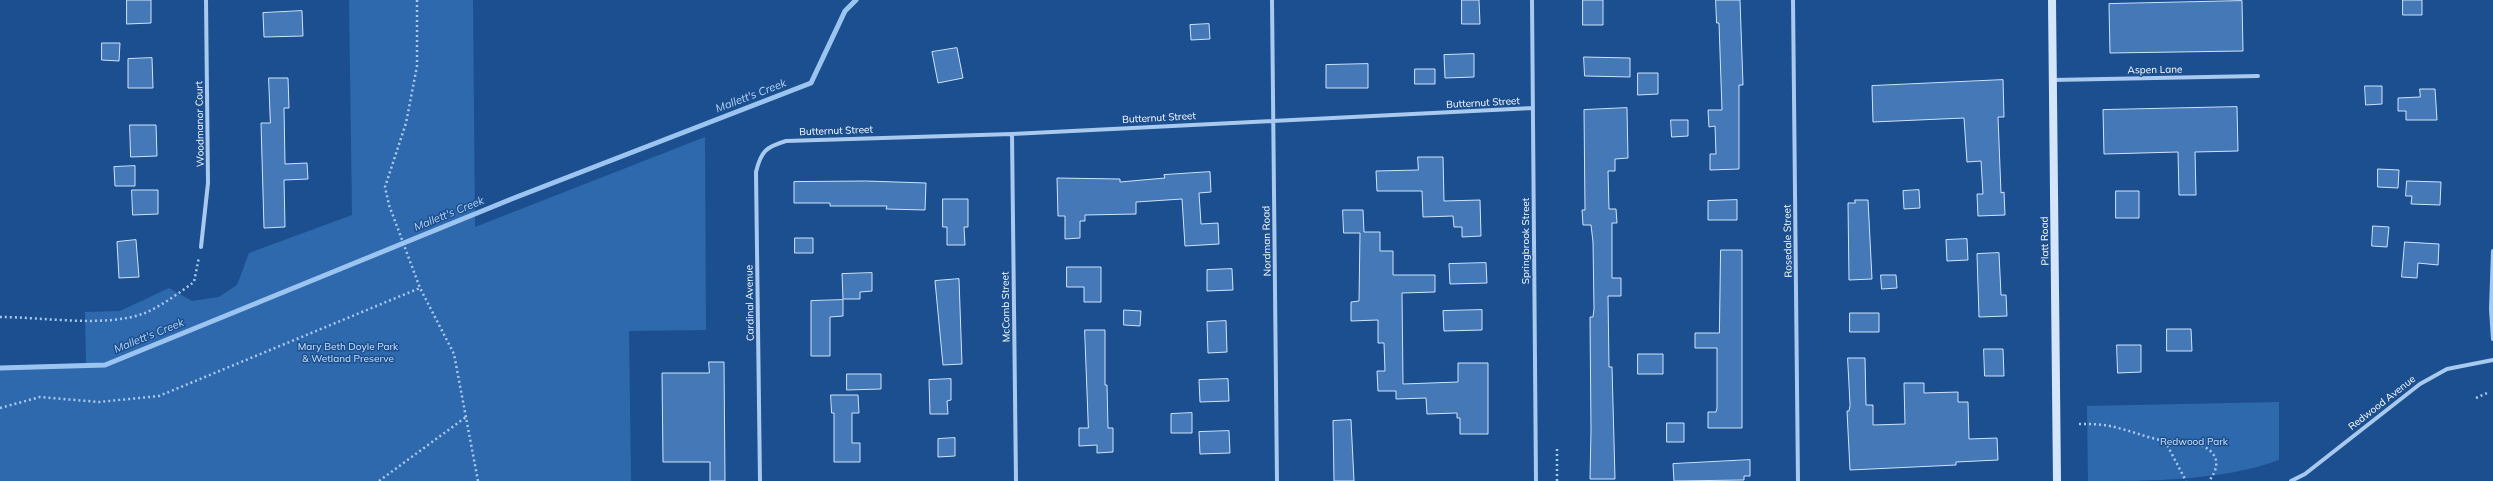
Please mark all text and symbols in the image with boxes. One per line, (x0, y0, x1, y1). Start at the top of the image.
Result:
street label: Aspen Lane (2127, 64, 2183, 76)
water label: Mallett's Creek (714, 76, 788, 116)
street label: Woodmanor Court (193, 81, 207, 167)
street label: Butternut Street (1446, 95, 1520, 111)
street label: Butternut Street (1122, 110, 1196, 126)
street label: Butternut Street (799, 124, 873, 138)
water label: Mallett's Creek (412, 194, 486, 234)
street label: Springbrook Street (1520, 198, 1532, 284)
street label: Rosedale Street (1781, 204, 1795, 278)
street label: Nordman Road (1260, 206, 1274, 276)
street label: Platt Road (2039, 216, 2051, 266)
street label: Cardinal Avenue (743, 265, 757, 341)
street label: McComb Street (999, 272, 1013, 342)
water label: Mallett's Creek (112, 316, 186, 356)
park label: Mary Beth Doyle Park & Wetland Preserve (298, 341, 398, 364)
street label: Redwood Avenue (2346, 373, 2418, 433)
park label: Redwood Park (2160, 436, 2228, 448)

